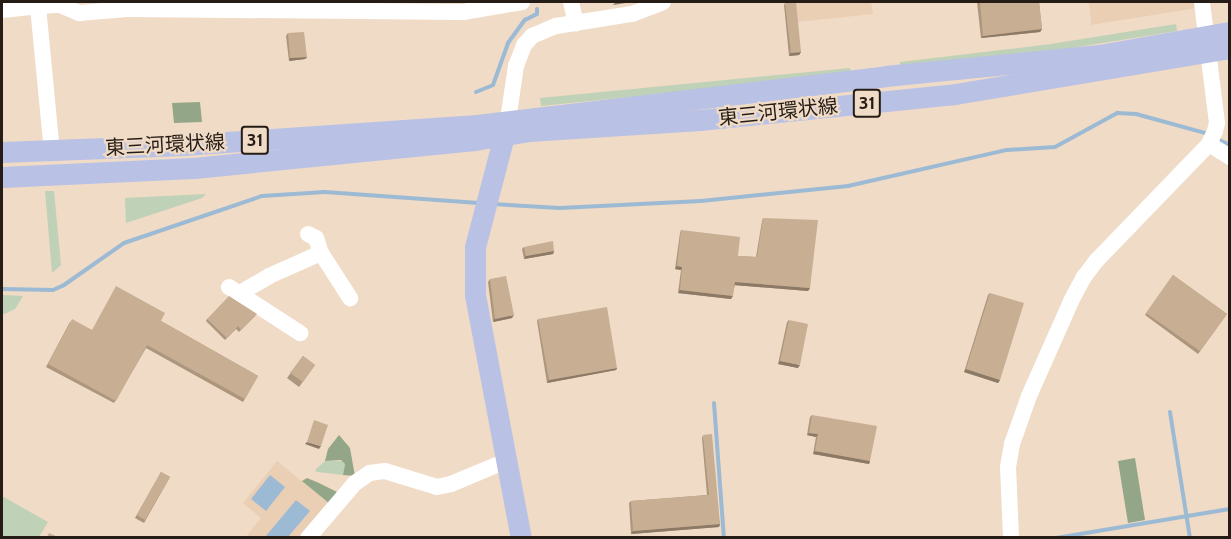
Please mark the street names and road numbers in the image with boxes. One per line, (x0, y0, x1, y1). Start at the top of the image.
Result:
road number: 31 (852, 88, 882, 118)
street label: 東三河環状線 (717, 94, 839, 130)
road number: 31 (240, 125, 270, 155)
street label: 東三河環状線 (104, 130, 226, 160)

